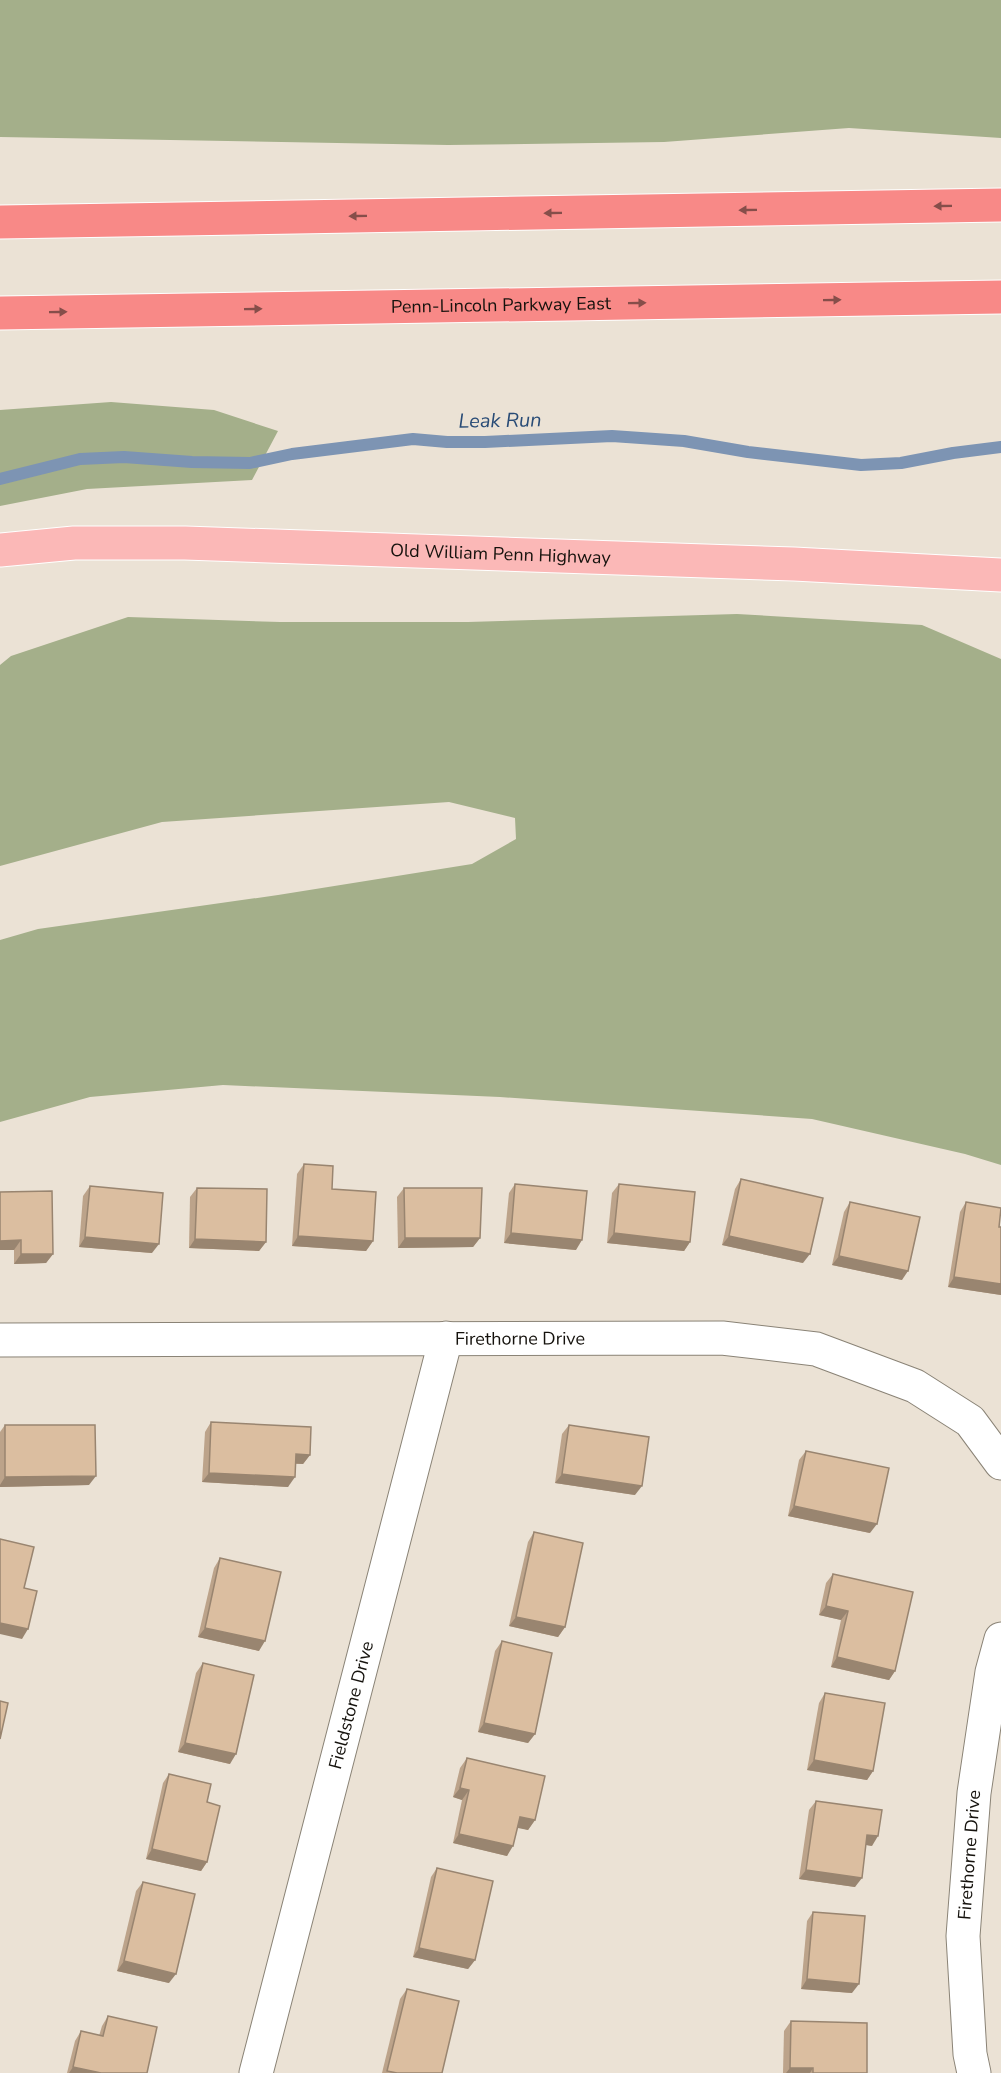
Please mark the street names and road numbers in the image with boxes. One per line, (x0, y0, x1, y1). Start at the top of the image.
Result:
street label: Penn-Lincoln Parkway East (391, 291, 612, 319)
street label: Old William Penn Highway (390, 538, 612, 570)
street label: Firethorne Drive (455, 1326, 585, 1351)
street label: Fieldstone Drive (323, 1638, 379, 1772)
street label: Firethorne Drive (952, 1789, 986, 1921)

